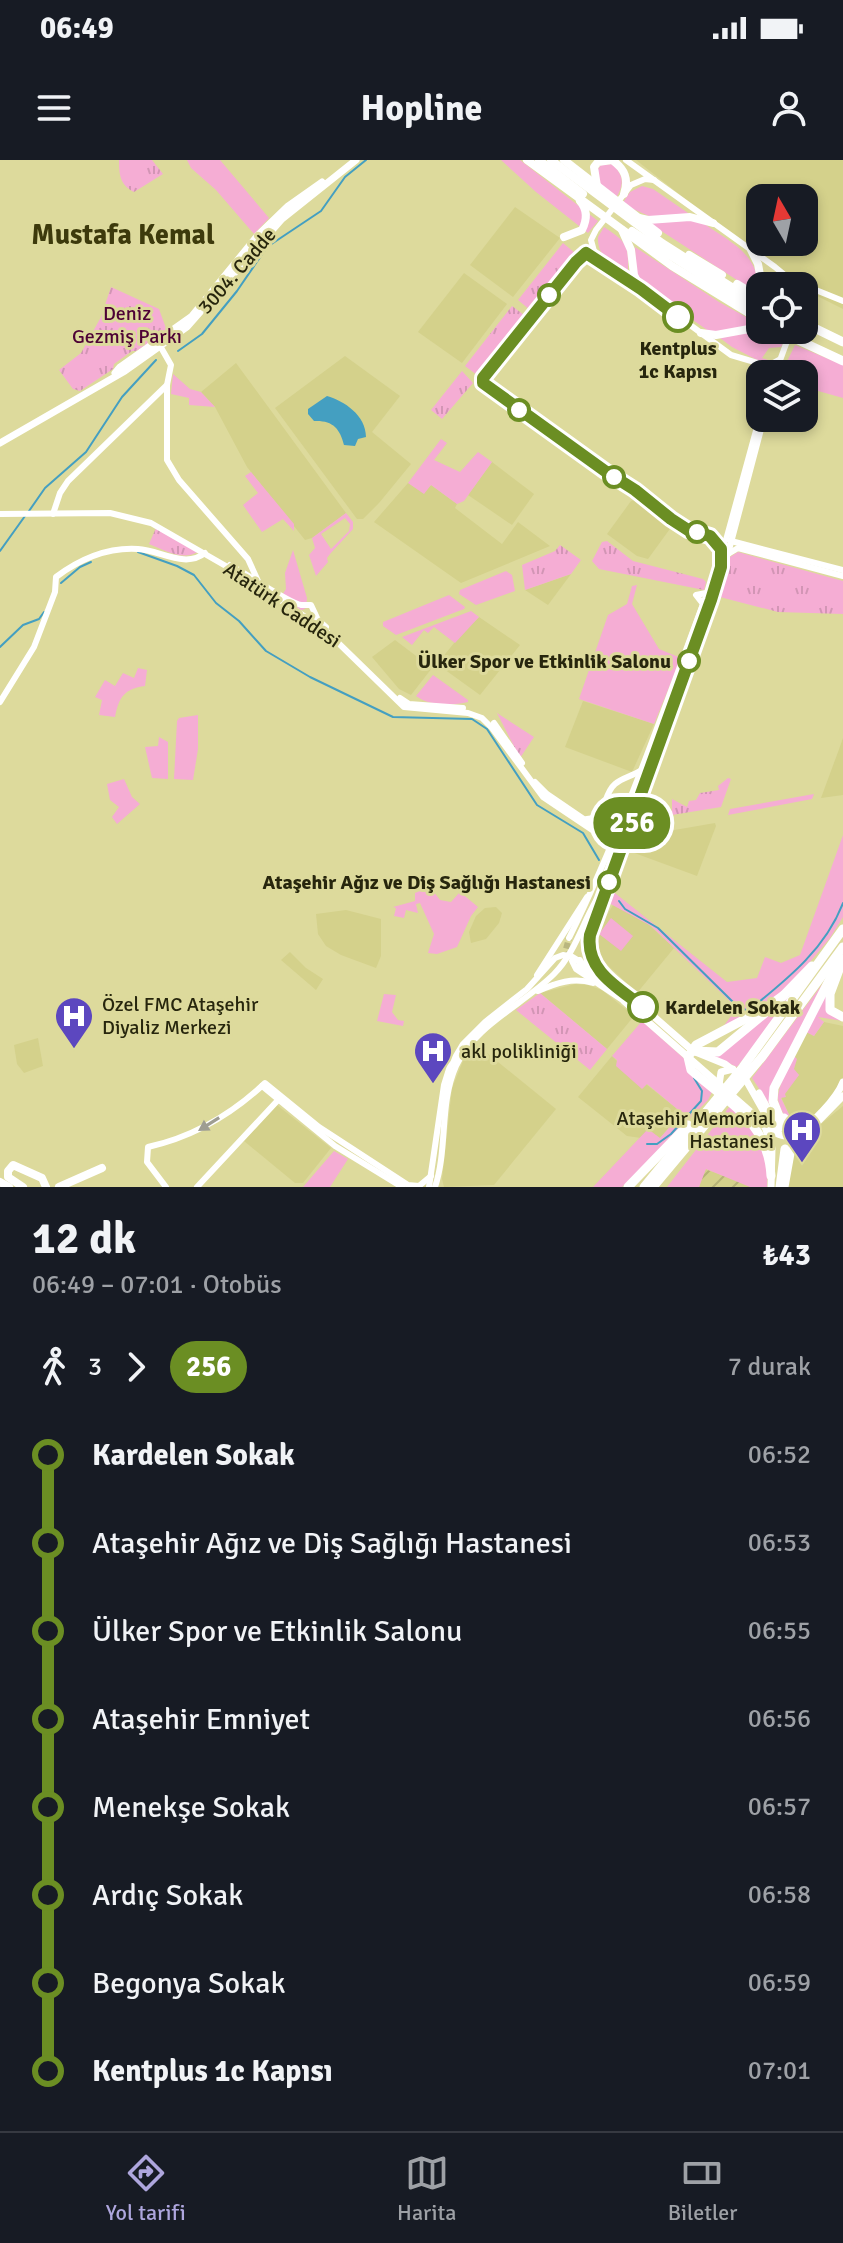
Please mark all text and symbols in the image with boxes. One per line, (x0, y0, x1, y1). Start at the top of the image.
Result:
text: 06:49 (40, 10, 114, 47)
icon: menu (32, 86, 76, 130)
text: Hopline (361, 86, 483, 131)
icon: person (767, 86, 811, 130)
north arrow (746, 184, 818, 256)
map controls (746, 184, 818, 432)
district label: Mustafa Kemal (31, 218, 215, 252)
street label: 3004. Cadde (193, 223, 281, 319)
button: locate (746, 272, 818, 344)
unlabelled marker (538, 284, 560, 306)
park label: Deniz Gezmiş Parkı (72, 301, 182, 349)
marker: Kentplus 1c Kapısı (663, 302, 693, 332)
place label: Kentplus 1c Kapısı (639, 336, 718, 384)
button: layers (746, 360, 818, 432)
unlabelled marker (508, 399, 530, 421)
unlabelled marker (603, 466, 625, 488)
unlabelled marker (686, 521, 708, 543)
street label: Atatürk Caddesi (219, 557, 345, 653)
place label: Ülker Spor ve Etkinlik Salonu (418, 649, 671, 674)
marker: Ülker Spor ve Etkinlik Salonu (678, 650, 700, 672)
line badge: 256 (586, 797, 678, 849)
text: 256 (609, 806, 655, 840)
place label: Ataşehir Ağız ve Diş Sağlığı Hastanesi (263, 870, 591, 895)
marker: Ataşehir Ağız ve Diş Sağlığı Hastanesi (598, 871, 620, 893)
place label: Özel FMC Ataşehir Diyaliz Merkezi (102, 992, 259, 1040)
marker: Kardelen Sokak (628, 992, 658, 1022)
hospital icon: Özel FMC Ataşehir Diyaliz Merkezi (53, 995, 95, 1050)
place label: Kardelen Sokak (665, 995, 801, 1020)
hospital icon: akl polikliniği (412, 1030, 454, 1085)
place label: akl polikliniği (461, 1039, 577, 1064)
place label: Ataşehir Memorial Hastanesi (617, 1106, 774, 1154)
hospital icon: Ataşehir Memorial Hastanesi (781, 1109, 823, 1164)
one-way arrow (198, 1117, 220, 1131)
text: 12 dk (32, 1212, 136, 1266)
text: ₺43 (762, 1237, 811, 1274)
text: 06:49 – 07:01 · Otobüs (32, 1269, 282, 1301)
icon: walk (32, 1345, 76, 1389)
icon: forward (114, 1345, 158, 1389)
text: 256 (186, 1350, 231, 1384)
text: 3 (88, 1351, 102, 1383)
text: 7 durak (728, 1351, 811, 1383)
text: Kardelen Sokak (92, 1437, 295, 1474)
text: 06:52 (748, 1439, 811, 1471)
text: Ataşehir Ağız ve Diş Sağlığı Hastanesi (92, 1525, 572, 1562)
text: 06:53 (748, 1527, 811, 1559)
text: Ülker Spor ve Etkinlik Salonu (92, 1613, 462, 1650)
text: 06:55 (748, 1615, 811, 1647)
text: Ataşehir Emniyet (92, 1701, 310, 1738)
text: 06:56 (748, 1703, 811, 1735)
text: Menekşe Sokak (92, 1789, 290, 1826)
text: 06:57 (748, 1791, 811, 1823)
text: Ardıç Sokak (92, 1877, 243, 1914)
text: 06:58 (748, 1879, 811, 1911)
text: Begonya Sokak (92, 1965, 286, 2002)
text: 06:59 (748, 1967, 811, 1999)
text: Kentplus 1c Kapısı (92, 2053, 333, 2090)
text: 07:01 (748, 2055, 811, 2087)
tab: Yol tarifi (106, 2151, 186, 2226)
tab: Harita (397, 2151, 456, 2226)
tab: Biletler (668, 2151, 737, 2226)

